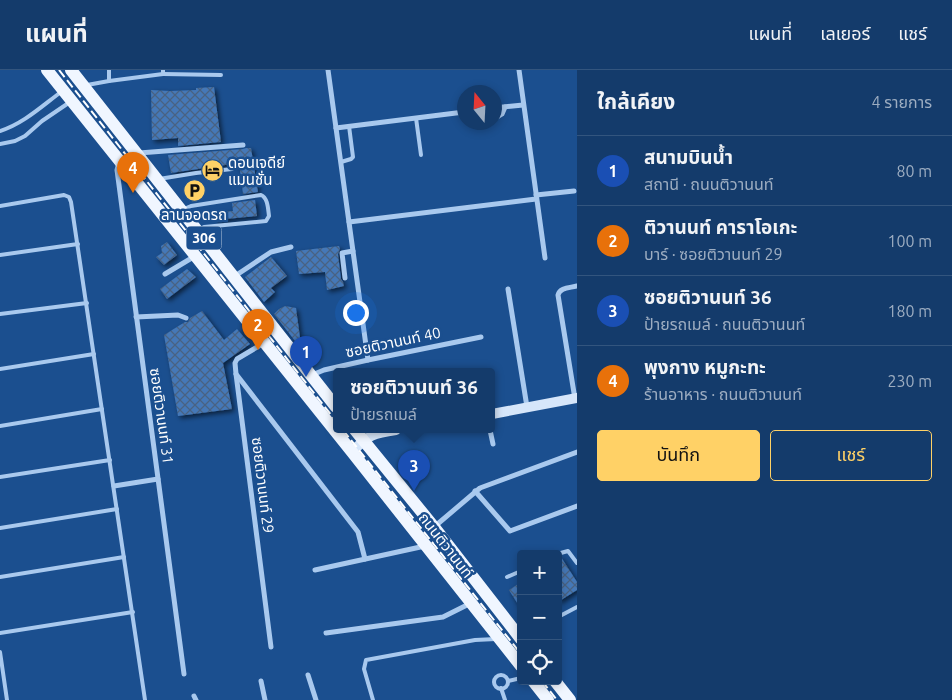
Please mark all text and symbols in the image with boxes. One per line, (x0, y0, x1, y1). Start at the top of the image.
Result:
text: แผนที่ (25, 20, 88, 47)
text: แผนที่ (748, 23, 792, 43)
text: เลเยอร์ (820, 23, 870, 43)
text: แชร์ (898, 23, 927, 43)
north arrow (457, 85, 502, 130)
text: ใกล้เคียง (597, 89, 675, 113)
text: 4 รายการ (872, 93, 932, 111)
text: สนามบินน้ำ (644, 146, 733, 168)
pin: 4 (117, 152, 149, 193)
place label: ดอนเจดีย์ แมนชั่น (228, 154, 285, 188)
hotel icon: ดอนเจดีย์ แมนชั่น (200, 159, 224, 183)
text: 1 (608, 162, 618, 180)
text: 80 m (896, 162, 932, 180)
text: สถานี · ถนนติวานนท์ (644, 175, 774, 193)
parking icon: ลานจอดรถ (182, 179, 206, 203)
place label: ลานจอดรถ (161, 206, 227, 223)
text: ติวานนท์ คาราโอเกะ (644, 216, 797, 238)
road number: 306 (186, 226, 222, 250)
text: 2 (608, 232, 618, 250)
text: 100 m (887, 232, 932, 250)
text: บาร์ · ซอยติวานนท์ 29 (644, 245, 782, 263)
text: ซอยติวานนท์ 36 (644, 286, 772, 308)
your location (343, 300, 369, 326)
text: 3 (608, 302, 618, 320)
text: 180 m (887, 302, 932, 320)
pin: 2 (242, 309, 274, 350)
text: ป้ายรถเมล์ · ถนนติวานนท์ (644, 315, 805, 333)
street label: ซอยติวานนท์ 40 (344, 324, 442, 360)
pin: 1 (290, 336, 322, 377)
text: พุงกาง หมูกะทะ (644, 356, 766, 378)
street label: ซอยติวานนท์ 31 (147, 367, 177, 465)
popup (333, 368, 495, 433)
text: 4 (608, 372, 618, 390)
text: 230 m (887, 372, 932, 390)
text: ซอยติวานนท์ 36 (350, 376, 478, 398)
text: ร้านอาหาร · ถนนติวานนท์ (644, 385, 802, 403)
text: ป้ายรถเมล์ (350, 405, 417, 423)
button: บันทึก (597, 430, 760, 481)
button: แชร์ (770, 430, 932, 481)
street label: ซอยติวานนท์ 29 (249, 436, 277, 534)
pin: 3 (398, 450, 430, 491)
street label: ถนนติวานนท์ (415, 509, 477, 581)
map controls (517, 550, 562, 685)
button: + (517, 550, 562, 595)
button: − (517, 595, 562, 640)
button: locate (517, 640, 562, 685)

